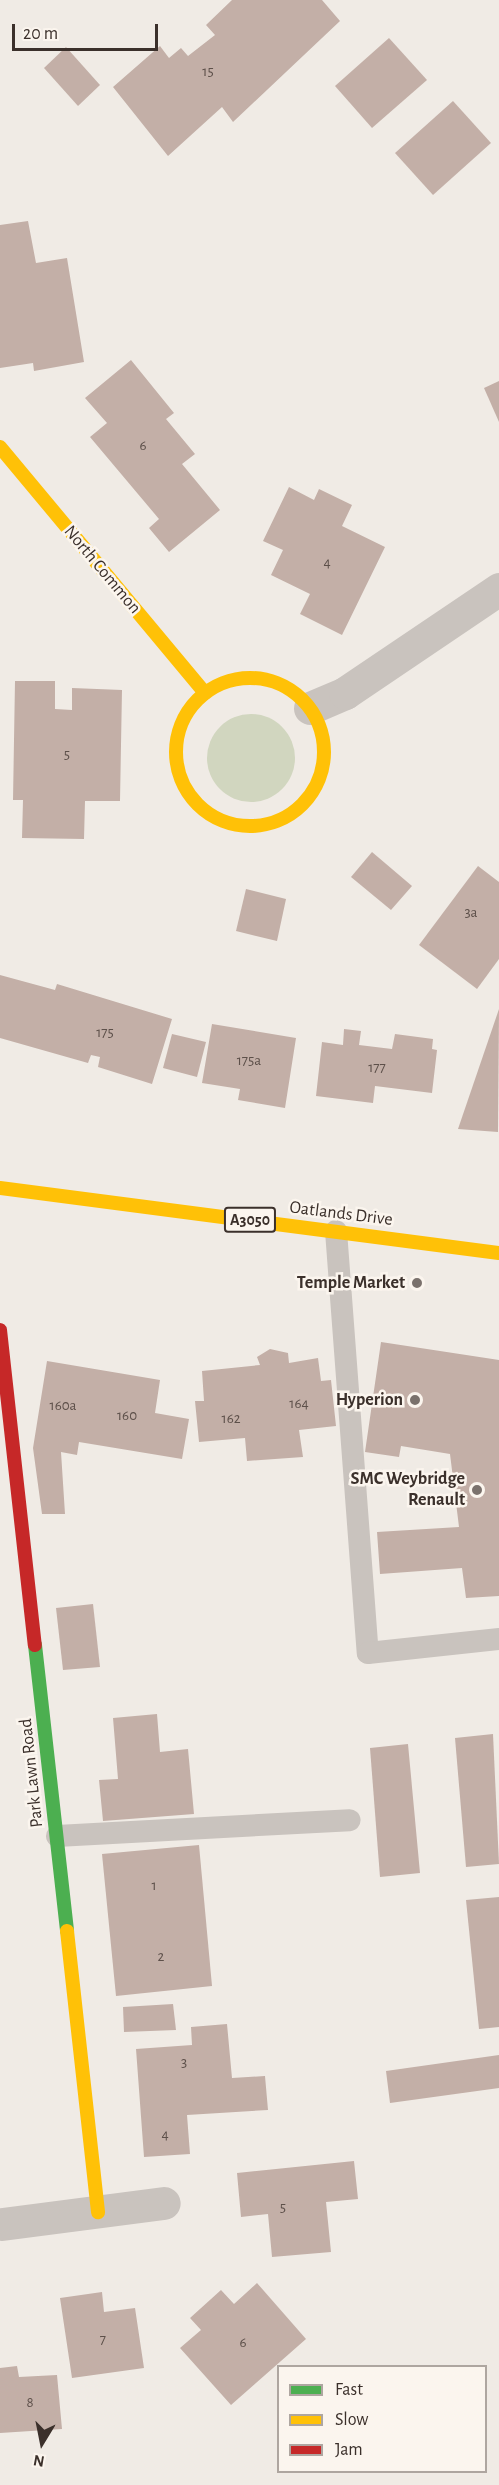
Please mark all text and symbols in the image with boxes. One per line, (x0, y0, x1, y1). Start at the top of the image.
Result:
scale bar (15, 12, 160, 50)
text: 20 m (23, 25, 58, 43)
house number: 15 (202, 63, 214, 81)
house number: 6 (139, 437, 147, 455)
street label: North Common (59, 521, 145, 619)
house number: 4 (323, 554, 331, 572)
house number: 5 (64, 746, 70, 764)
house number: 3a (464, 904, 478, 922)
house number: 175 (96, 1024, 114, 1042)
house number: 175a (237, 1052, 261, 1070)
house number: 177 (368, 1059, 386, 1077)
street label: Oatlands Drive (288, 1197, 394, 1231)
road number: A3050 (223, 1207, 277, 1233)
place label: Temple Market (297, 1272, 405, 1294)
marker: Temple Market (410, 1276, 424, 1290)
place label: Hyperion (336, 1389, 403, 1411)
marker: Hyperion (408, 1393, 422, 1407)
house number: 164 (289, 1395, 309, 1413)
house number: 160a (49, 1397, 77, 1415)
house number: 160 (117, 1407, 137, 1425)
house number: 162 (221, 1410, 241, 1428)
place label: SMC Weybridge Renault (351, 1469, 465, 1512)
marker: SMC Weybridge Renault (470, 1483, 484, 1497)
street label: Park Lawn Road (16, 1717, 48, 1829)
house number: 1 (151, 1877, 157, 1895)
house number: 2 (158, 1948, 164, 1966)
house number: 3 (181, 2054, 187, 2072)
house number: 4 (161, 2126, 169, 2144)
house number: 5 (280, 2199, 286, 2217)
house number: 7 (100, 2331, 106, 2349)
house number: 6 (239, 2334, 247, 2352)
legend (277, 2365, 487, 2473)
text: Fast (335, 2381, 363, 2399)
house number: 8 (26, 2394, 34, 2412)
text: Slow (335, 2411, 368, 2429)
north arrow (12, 2413, 72, 2473)
text: Jam (335, 2441, 363, 2459)
text: N (32, 2452, 46, 2470)

